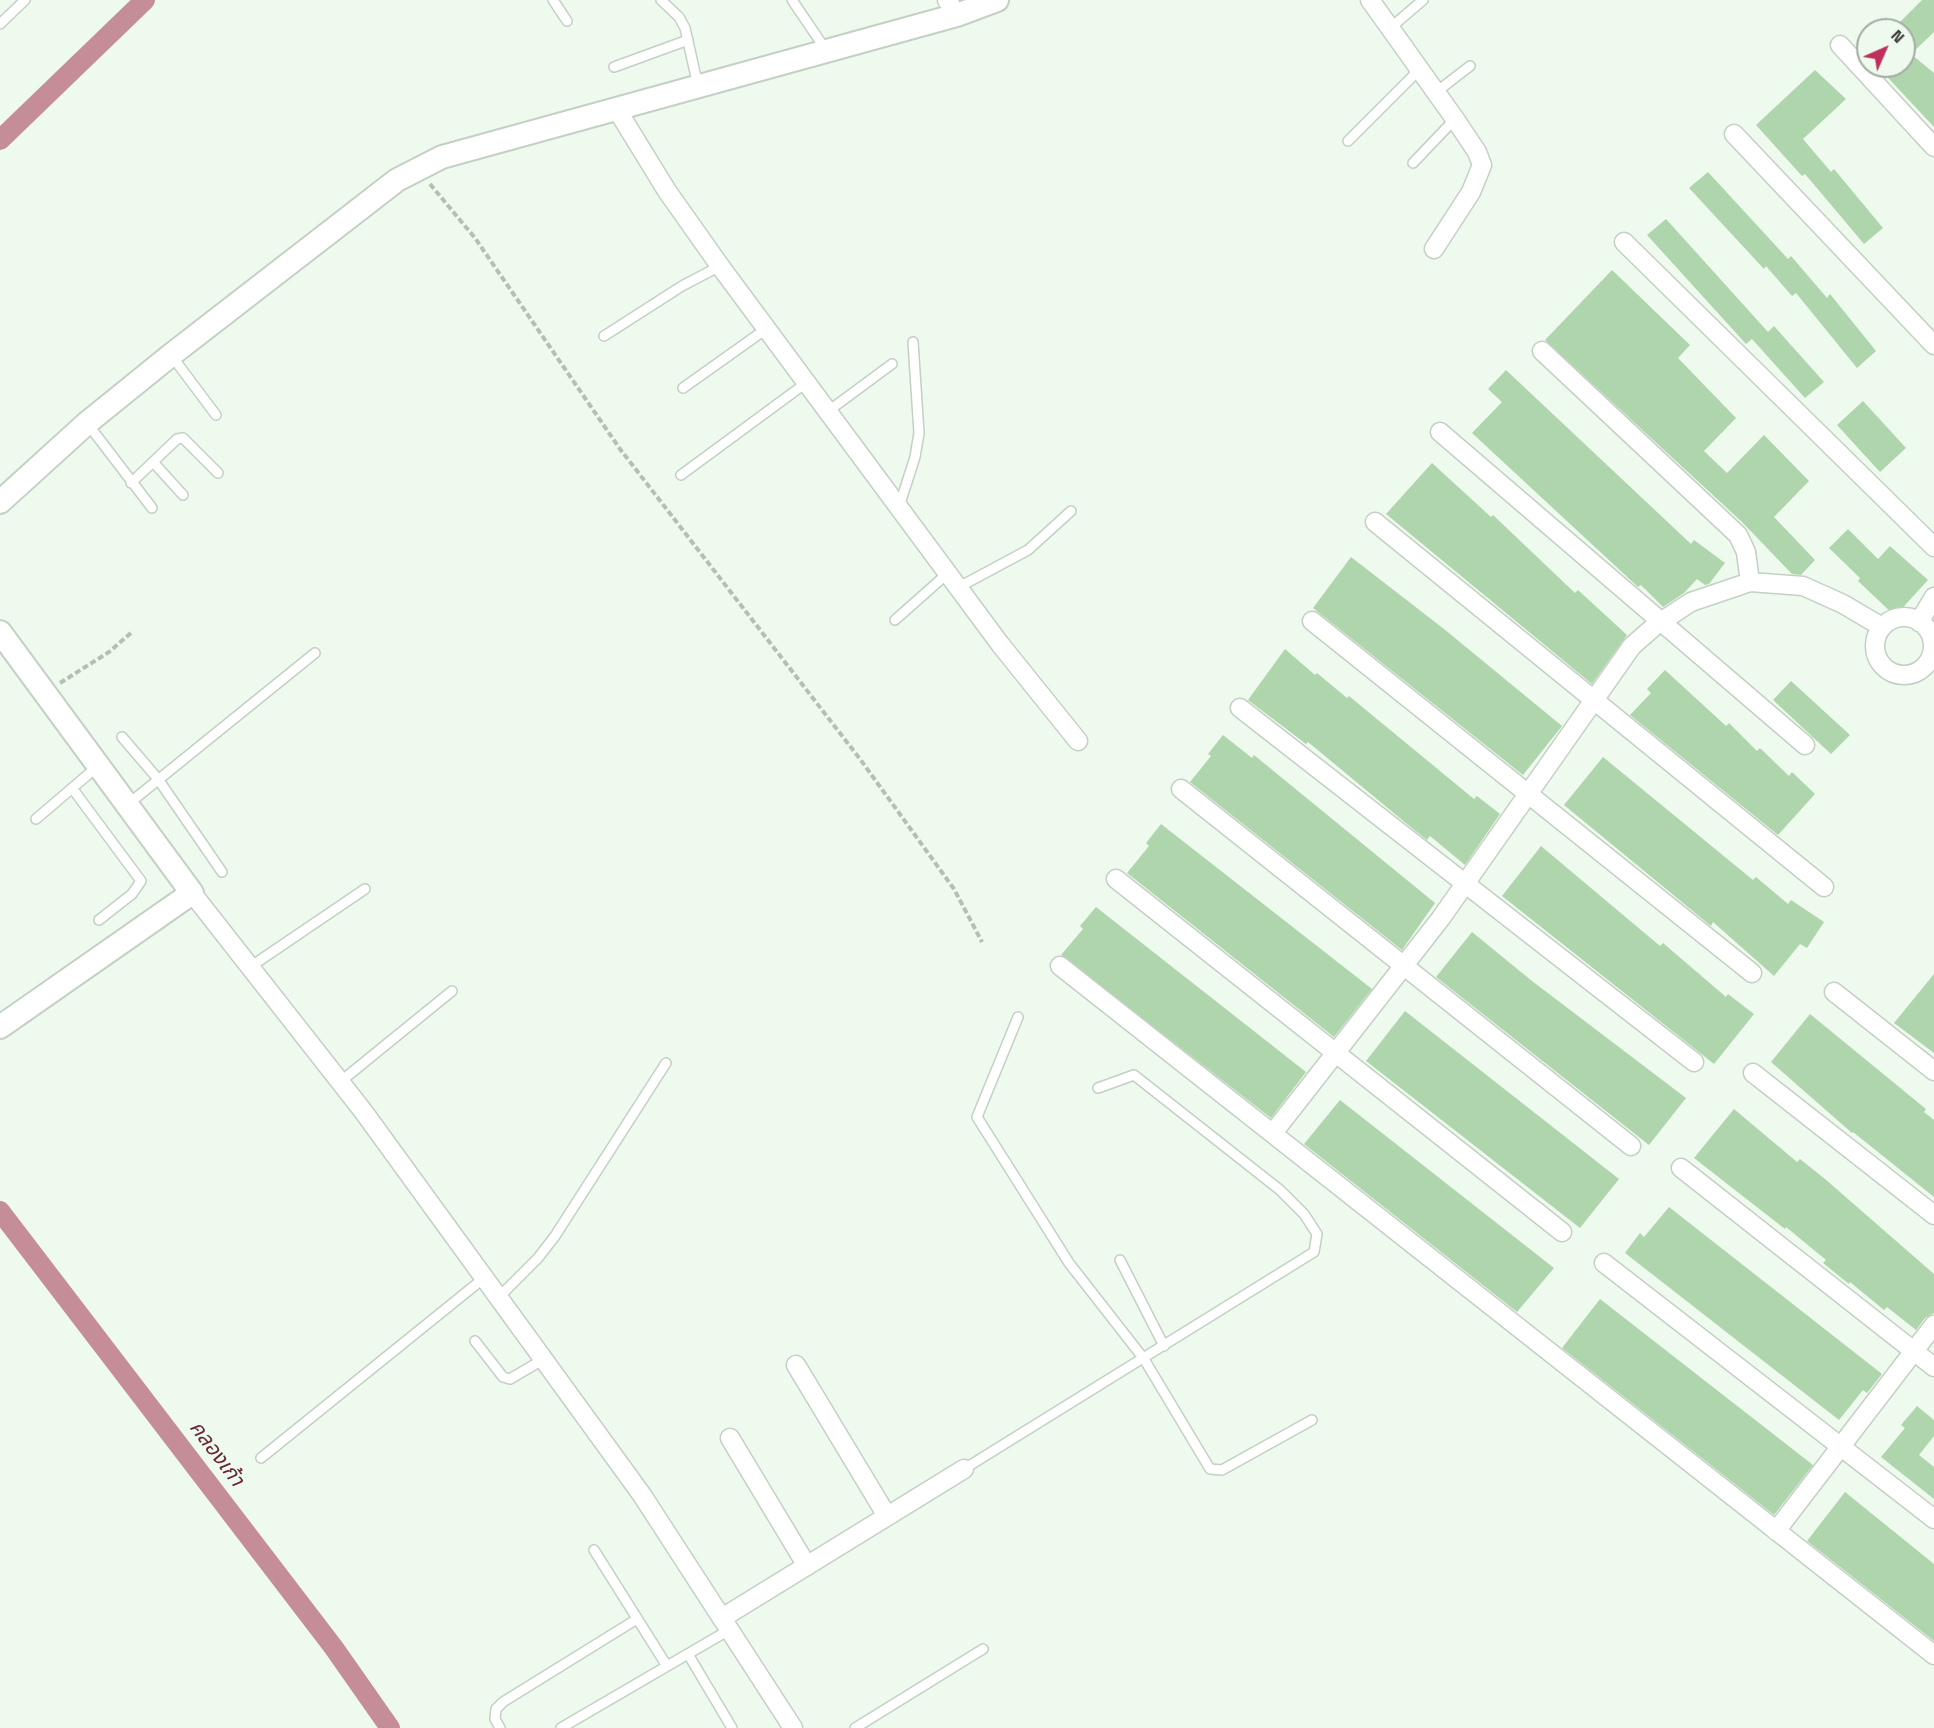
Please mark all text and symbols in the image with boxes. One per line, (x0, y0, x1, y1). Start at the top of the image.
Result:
north arrow (1856, 18, 1916, 78)
text: N (1886, 25, 1909, 48)
water label: คลองเก้า (183, 1416, 249, 1492)

